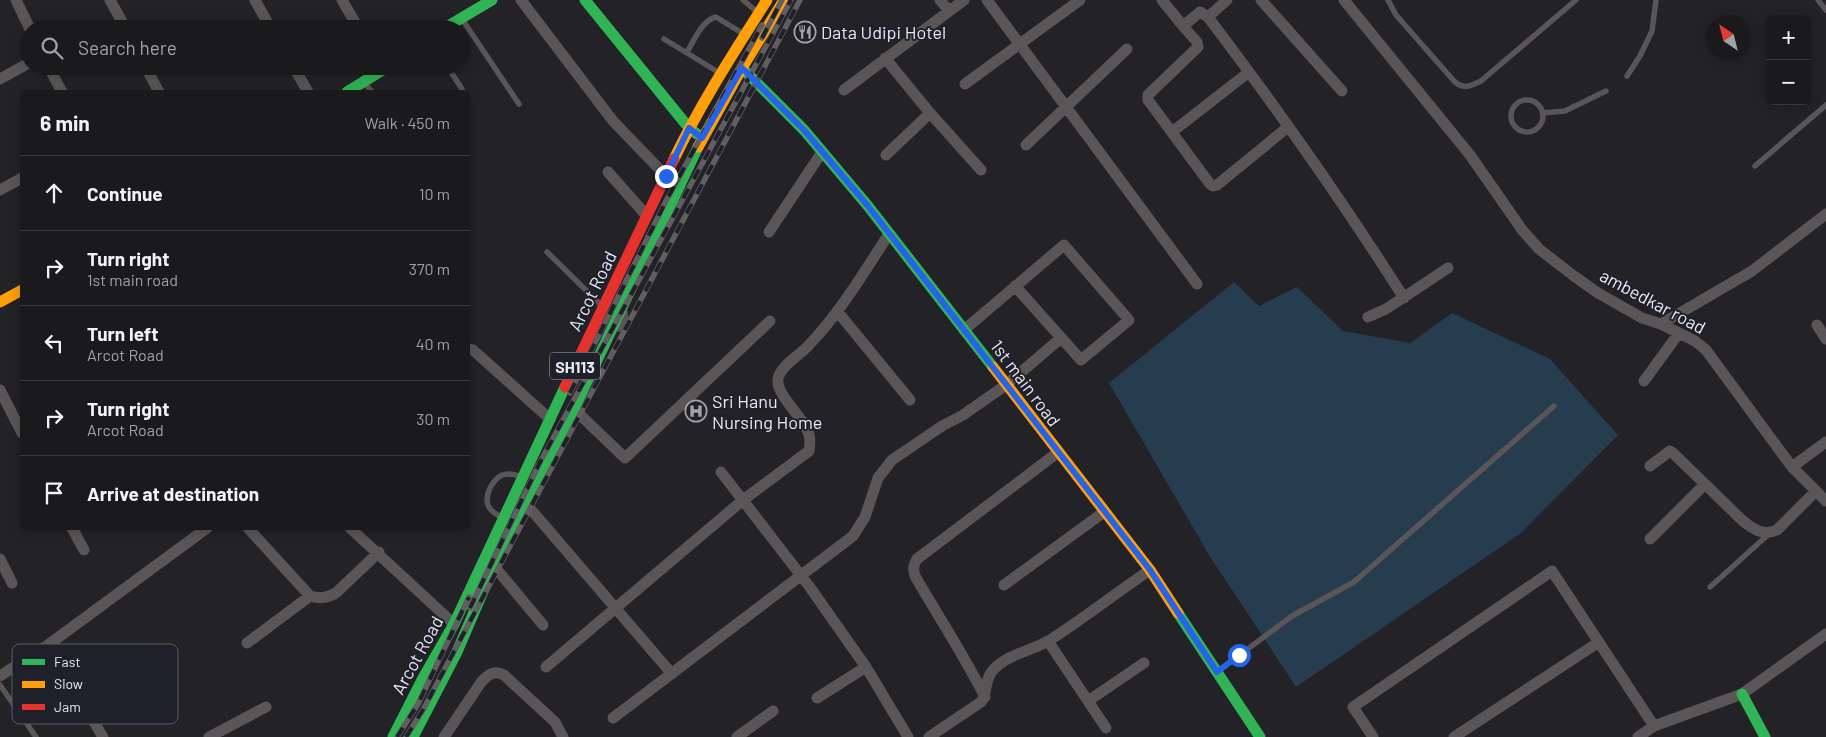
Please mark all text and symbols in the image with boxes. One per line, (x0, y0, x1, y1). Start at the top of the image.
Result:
north arrow (1706, 15, 1751, 60)
map controls (1766, 15, 1811, 105)
button: + (1766, 15, 1811, 60)
search box (20, 20, 470, 75)
restaurant icon: Data Udipi Hotel (793, 20, 817, 44)
place label: Data Udipi Hotel (821, 21, 946, 43)
icon: search (38, 34, 66, 62)
text: Search here (78, 36, 177, 59)
button: − (1766, 60, 1811, 105)
text: 6 min (40, 110, 90, 135)
text: Walk · 450 m (365, 113, 450, 132)
route end (655, 165, 678, 188)
icon: ahead (40, 179, 68, 207)
text: Continue (87, 182, 163, 205)
text: 10 m (419, 184, 450, 203)
text: Turn right (87, 247, 169, 270)
street label: Arcot Road (563, 247, 621, 335)
icon: right (40, 254, 68, 282)
text: 370 m (409, 259, 450, 278)
street label: ambedkar road (1596, 264, 1710, 338)
text: 1st main road (87, 270, 178, 289)
text: Turn left (87, 322, 158, 345)
icon: left (40, 329, 68, 357)
text: 40 m (416, 334, 450, 353)
street label: 1st main road (986, 335, 1066, 431)
text: Arcot Road (87, 345, 164, 364)
road number: SH113 (550, 352, 600, 380)
place label: Sri Hanu Nursing Home (712, 390, 822, 433)
text: Turn right (87, 397, 169, 420)
hospital icon: Sri Hanu Nursing Home (684, 399, 708, 423)
icon: right (40, 404, 68, 432)
text: 30 m (416, 409, 450, 428)
text: Arcot Road (87, 420, 164, 439)
icon: arrive (40, 479, 68, 507)
text: Arrive at destination (87, 482, 259, 505)
street label: Arcot Road (386, 612, 448, 698)
legend (12, 644, 178, 724)
route start (1228, 644, 1251, 667)
text: Fast (54, 653, 80, 670)
text: Slow (54, 675, 83, 692)
text: Jam (54, 698, 81, 715)

